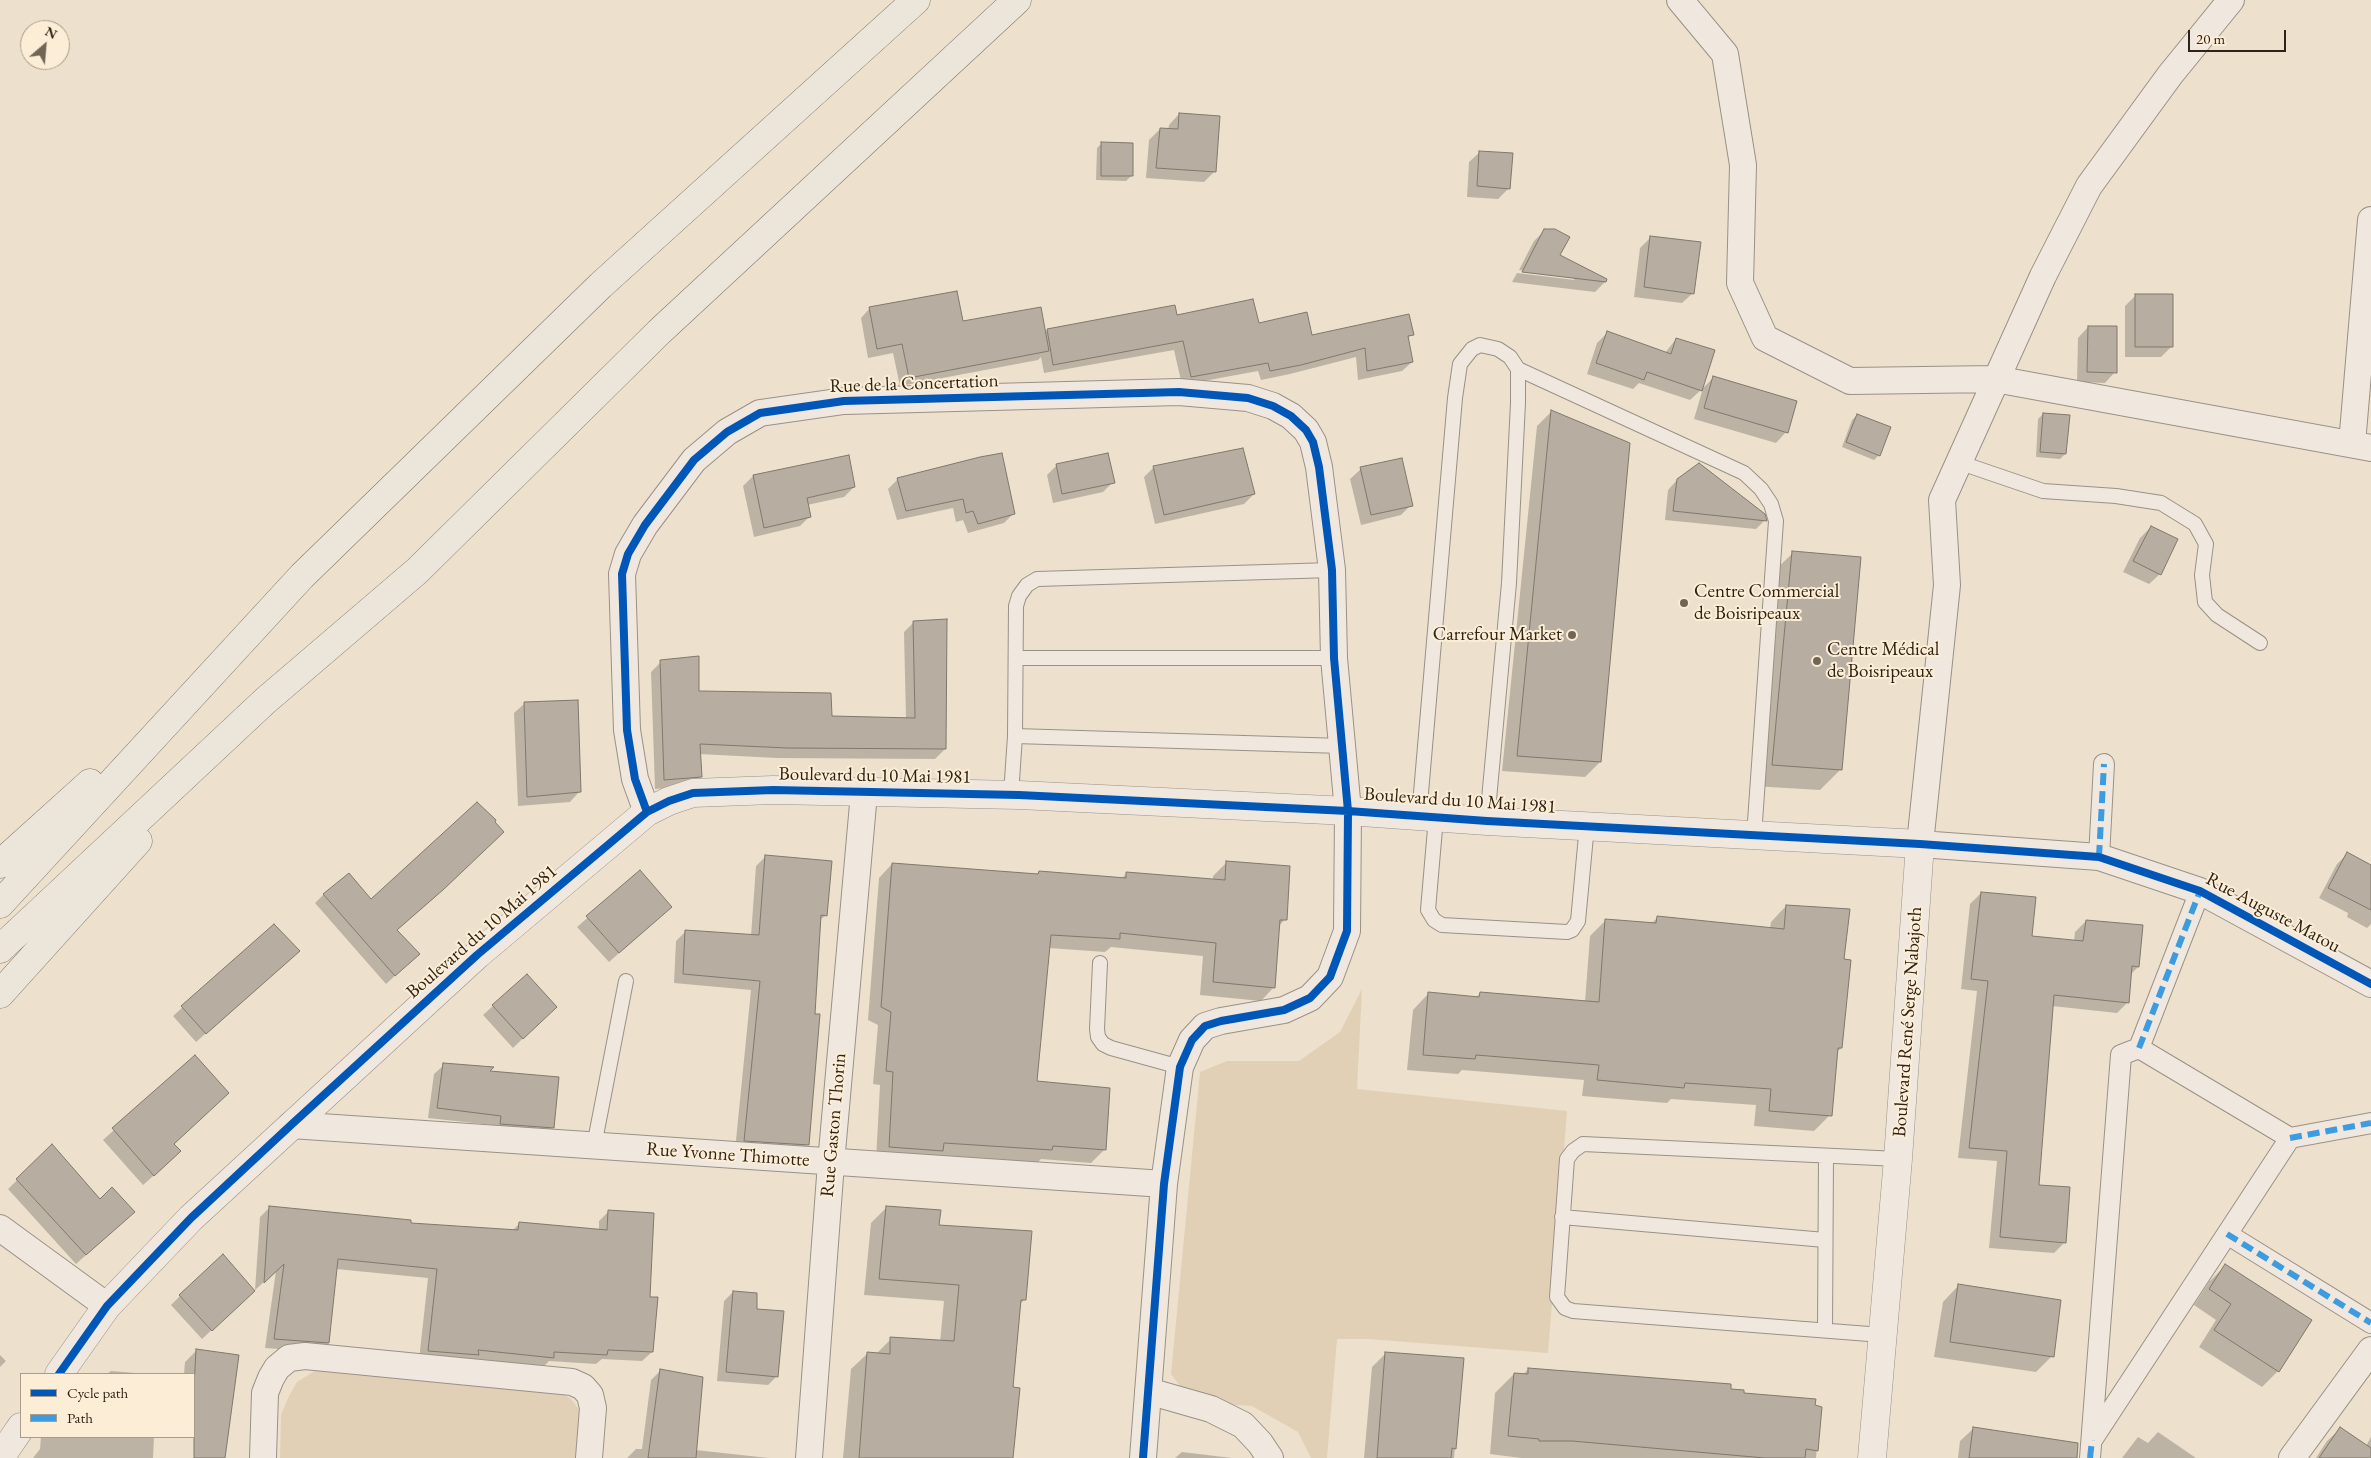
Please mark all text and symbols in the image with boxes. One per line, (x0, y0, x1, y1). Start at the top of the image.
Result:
north arrow (20, 20, 70, 70)
scale bar (2191, 20, 2288, 52)
text: N (42, 22, 60, 43)
text: 20 m (2196, 29, 2225, 48)
street label: Rue de la Concertation (829, 370, 999, 398)
place label: Centre Commercial de Boisripeaux (1694, 581, 1839, 625)
marker: Centre Commercial de Boisripeaux (1678, 597, 1690, 609)
place label: Carrefour Market (1433, 624, 1562, 646)
marker: Carrefour Market (1566, 629, 1578, 641)
place label: Centre Médical de Boisripeaux (1827, 639, 1939, 683)
marker: Centre Médical de Boisripeaux (1811, 655, 1823, 667)
street label: Boulevard du 10 Mai 1981 (778, 763, 972, 789)
street label: Boulevard du 10 Mai 1981 (1363, 783, 1557, 819)
street label: Boulevard du 10 Mai 1981 (402, 860, 562, 1004)
street label: Rue Auguste Matou (2202, 868, 2344, 958)
street label: Boulevard René Serge Nabajoth (1889, 906, 1927, 1138)
street label: Rue Gaston Thorin (816, 1052, 852, 1198)
street label: Rue Yvonne Thimotte (646, 1138, 810, 1172)
legend (20, 1373, 195, 1438)
text: Cycle path (67, 1383, 128, 1402)
text: Path (67, 1408, 93, 1427)

